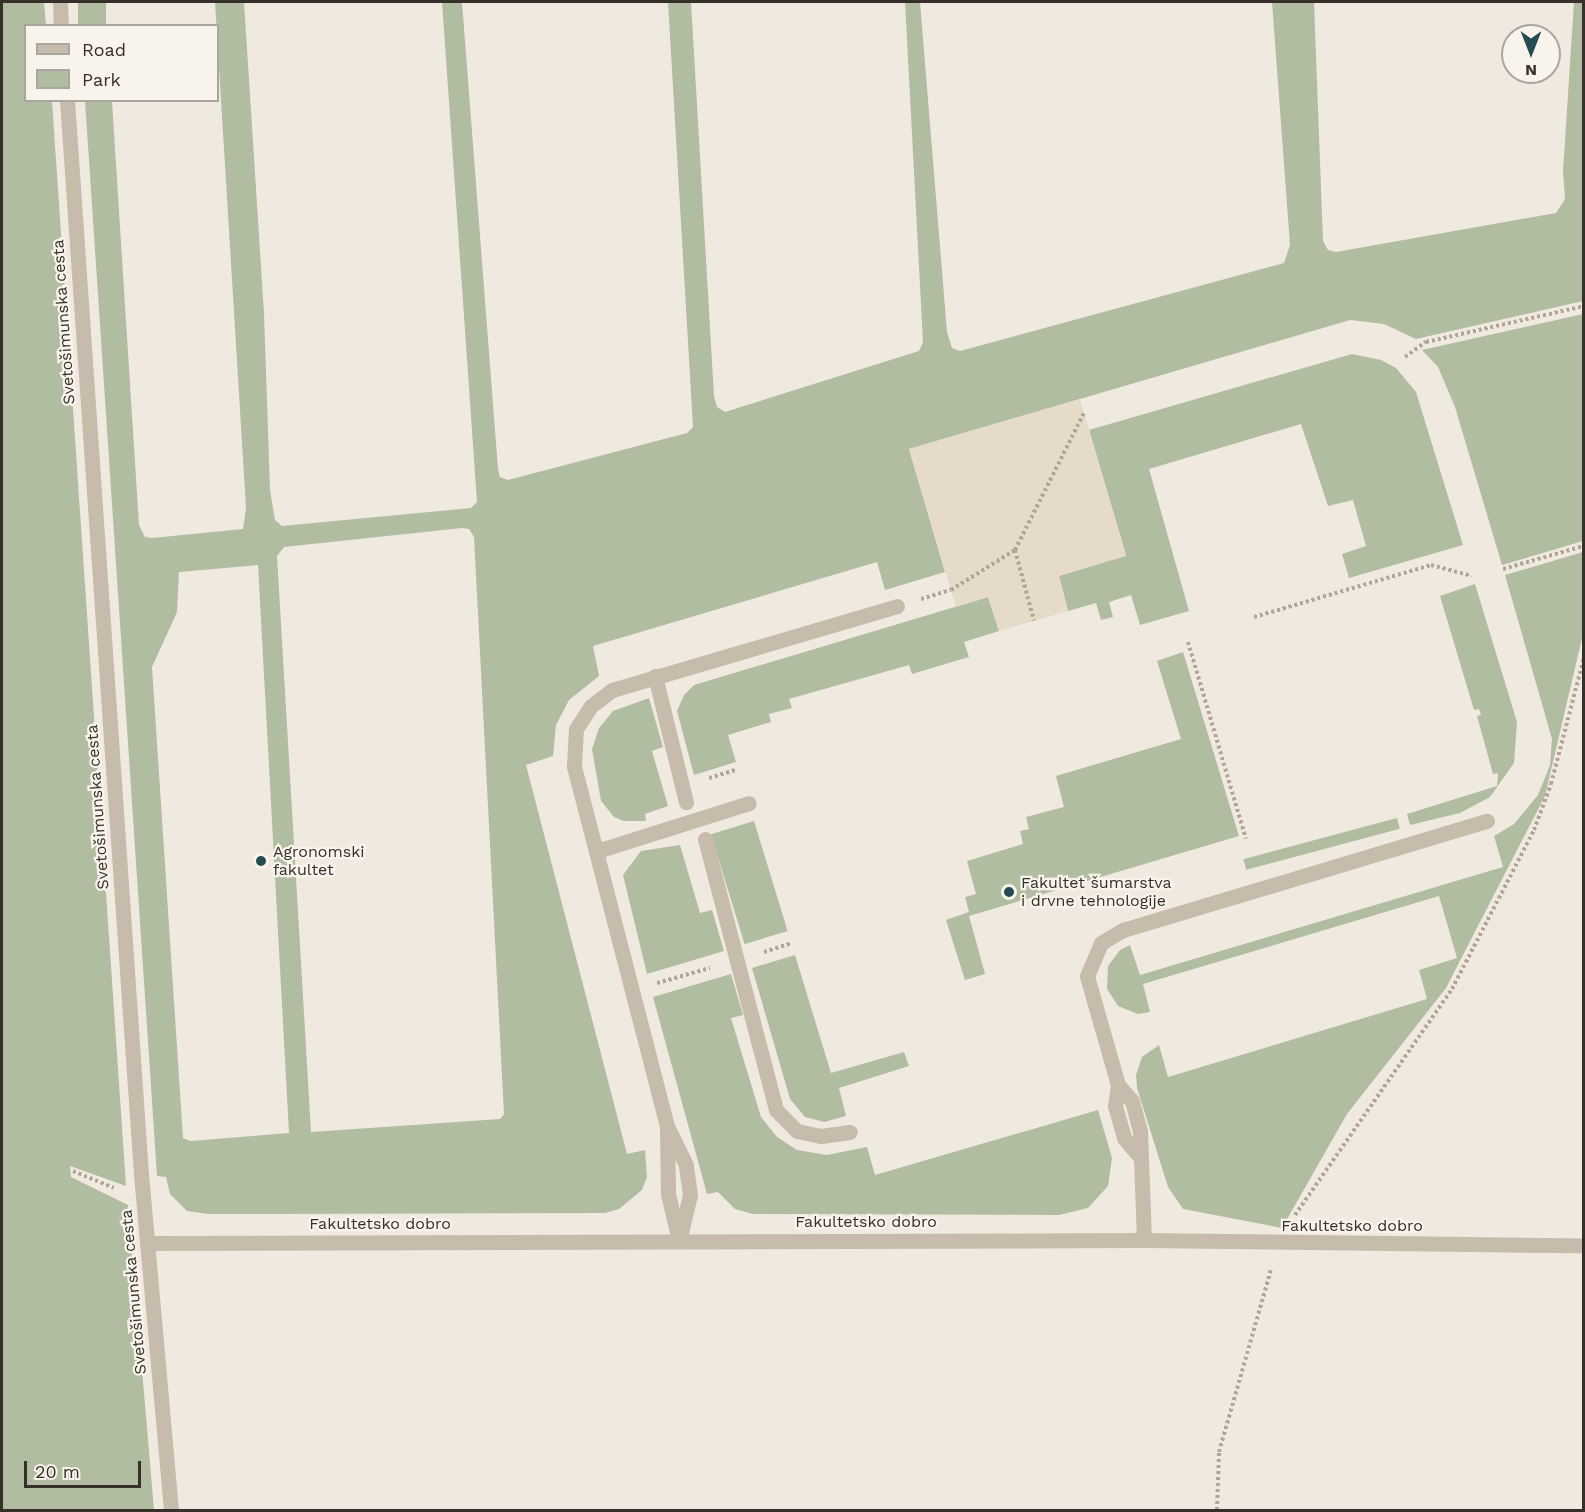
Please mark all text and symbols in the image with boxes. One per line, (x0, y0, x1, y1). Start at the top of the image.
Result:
legend (24, 24, 219, 102)
north arrow (1501, 24, 1561, 84)
text: Road (82, 39, 126, 60)
text: N (1525, 61, 1537, 80)
text: Park (82, 69, 121, 90)
street label: Svetošimunska cesta (49, 239, 79, 405)
street label: Svetošimunska cesta (83, 724, 113, 890)
place label: Agronomski fakultet (273, 842, 364, 880)
marker: Agronomski fakultet (254, 854, 268, 868)
place label: Fakultet šumarstva i drvne tehnologije (1021, 873, 1171, 911)
marker: Fakultet šumarstva i drvne tehnologije (1002, 885, 1016, 899)
street label: Svetošimunska cesta (117, 1209, 151, 1375)
street label: Fakultetsko dobro (795, 1212, 937, 1232)
street label: Fakultetsko dobro (309, 1214, 451, 1234)
street label: Fakultetsko dobro (1281, 1216, 1423, 1236)
scale bar (27, 1449, 144, 1487)
text: 20 m (35, 1461, 80, 1482)

